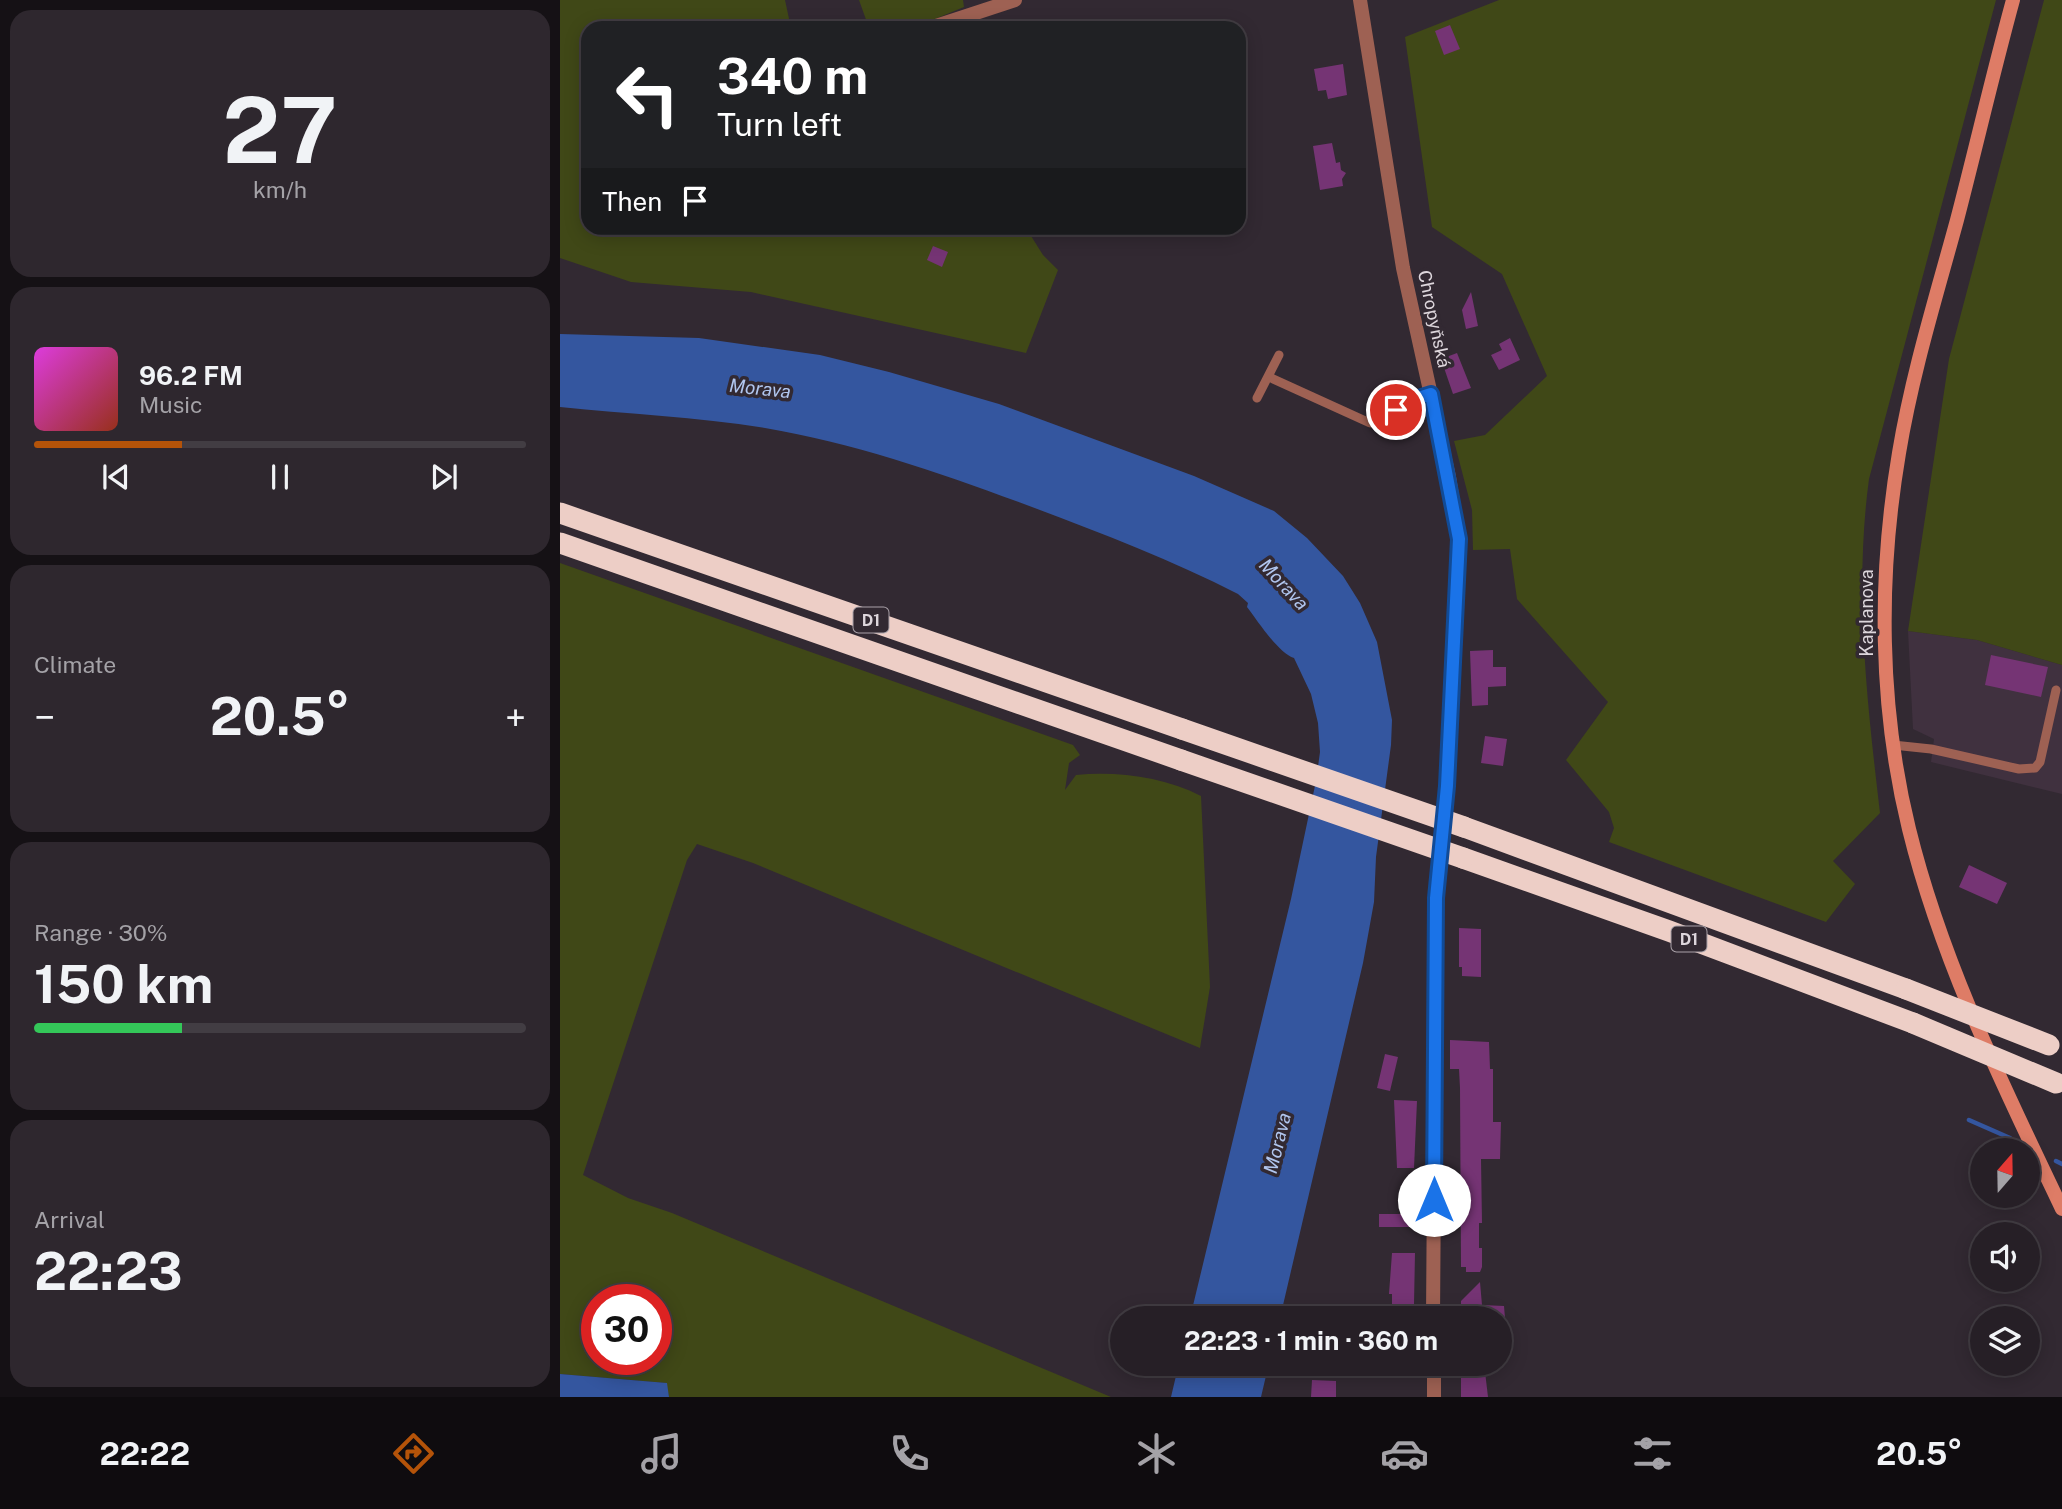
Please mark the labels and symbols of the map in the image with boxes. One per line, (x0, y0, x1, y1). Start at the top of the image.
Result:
street label: Chropyňská (1414, 268, 1455, 370)
water label: Morava (728, 374, 792, 402)
pin (1366, 380, 1426, 440)
water label: Morava (1255, 554, 1313, 614)
street label: Kaplanova (1856, 569, 1877, 657)
road number: D1 (854, 608, 888, 632)
road number: D1 (1672, 926, 1706, 951)
water label: Morava (1259, 1110, 1295, 1176)
north arrow (1970, 1138, 2040, 1208)
position arrow (1397, 1163, 1471, 1237)
speed limit sign: 30 (581, 1284, 672, 1375)

